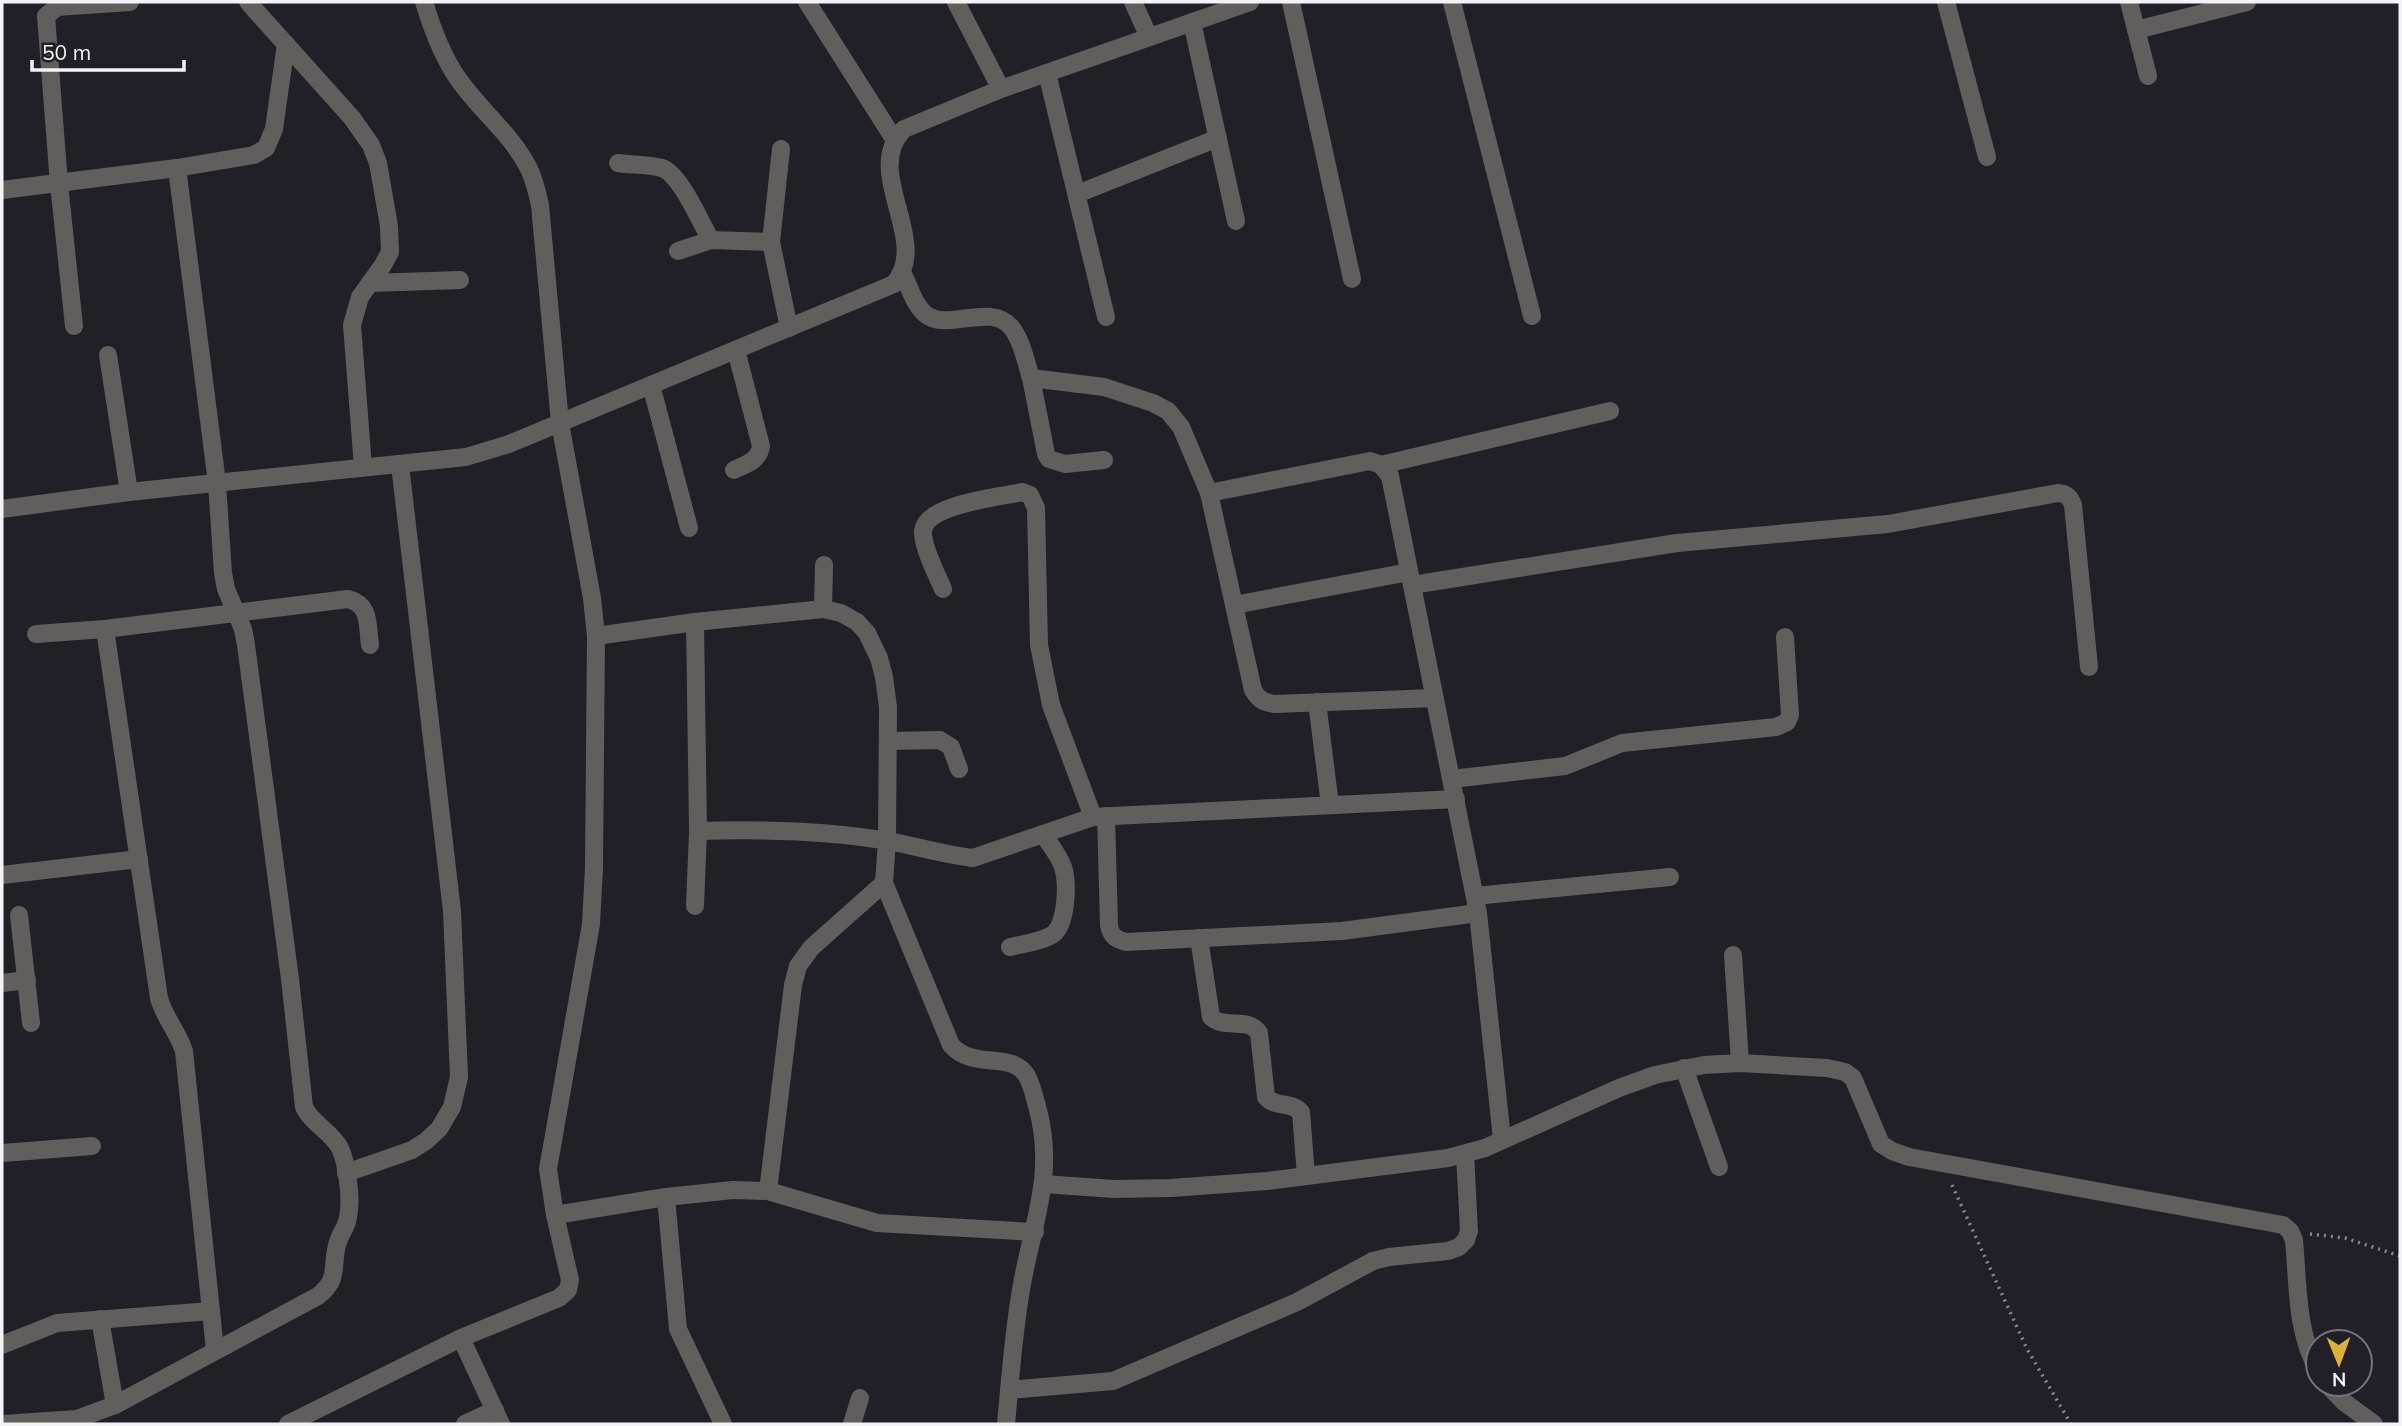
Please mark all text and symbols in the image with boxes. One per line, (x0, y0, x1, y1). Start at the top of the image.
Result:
scale bar (32, 28, 184, 72)
text: 50 m (42, 39, 91, 65)
north arrow (2304, 1328, 2374, 1398)
text: N (2332, 1368, 2347, 1392)

